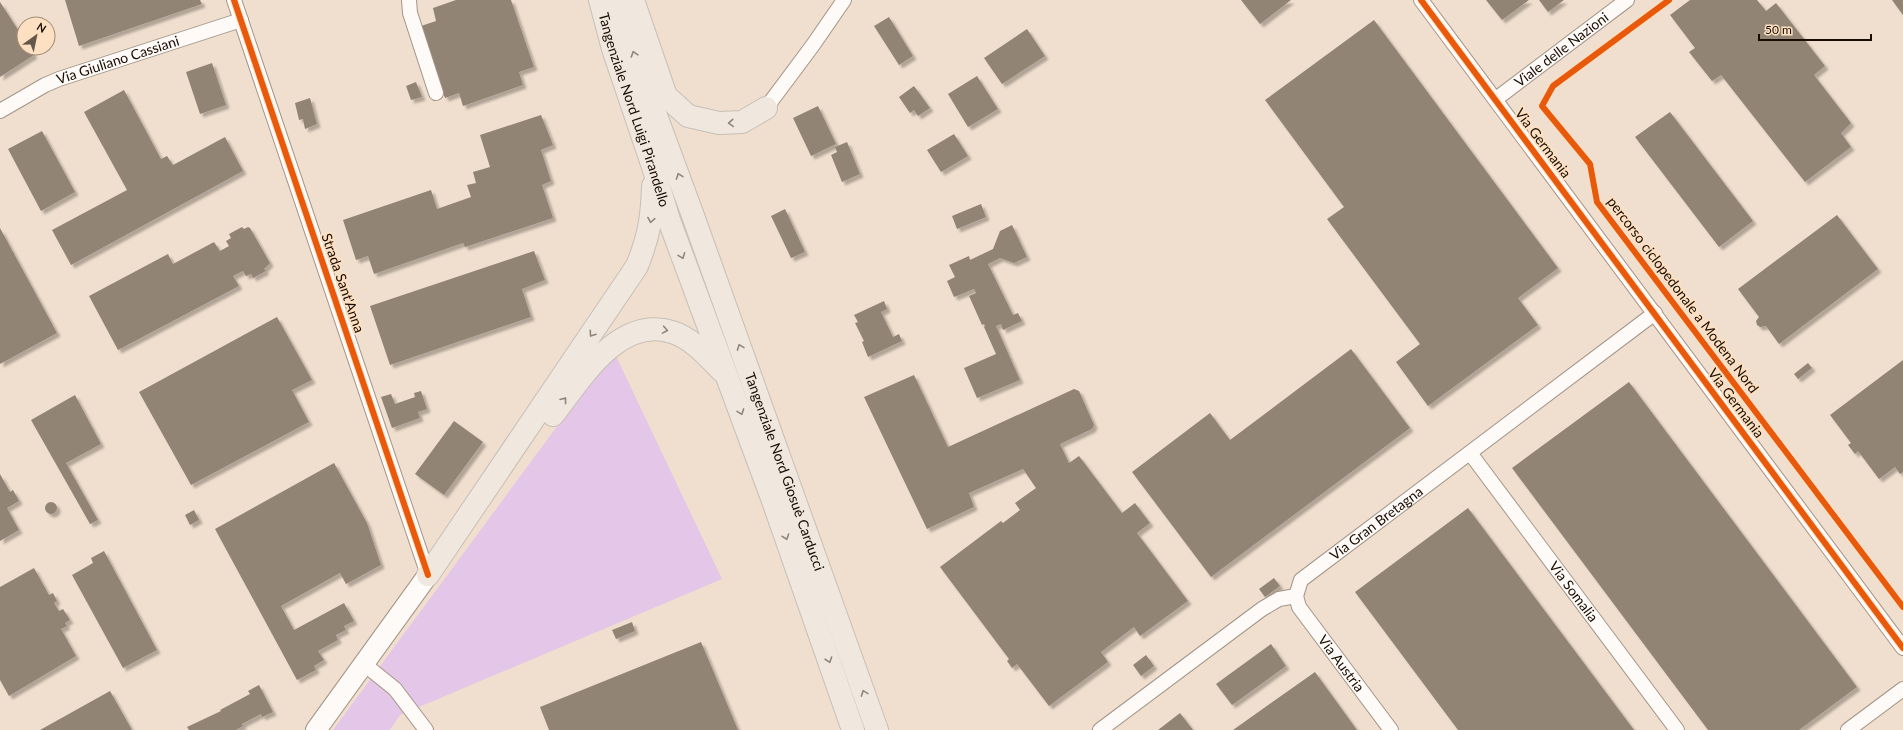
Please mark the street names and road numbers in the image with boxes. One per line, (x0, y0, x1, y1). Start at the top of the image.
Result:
street label: Viale delle Nazioni (1511, 8, 1611, 90)
street label: Tangenziale Nord Luigi Pirandello (596, 11, 674, 209)
street label: Via Giuliano Cassiani (54, 32, 181, 87)
street label: Via Germania (1512, 105, 1575, 181)
street label: percorso ciclopedonale a Modena Nord (1604, 193, 1763, 396)
street label: Strada Sant'Anna (319, 231, 368, 335)
street label: Via Germania (1705, 365, 1768, 441)
street label: Tangenziale Nord Giosuè Carducci (742, 370, 828, 573)
street label: Via Gran Bretagna (1326, 482, 1426, 563)
street label: Via Somalia (1546, 558, 1602, 625)
street label: Via Austria (1315, 631, 1368, 695)

